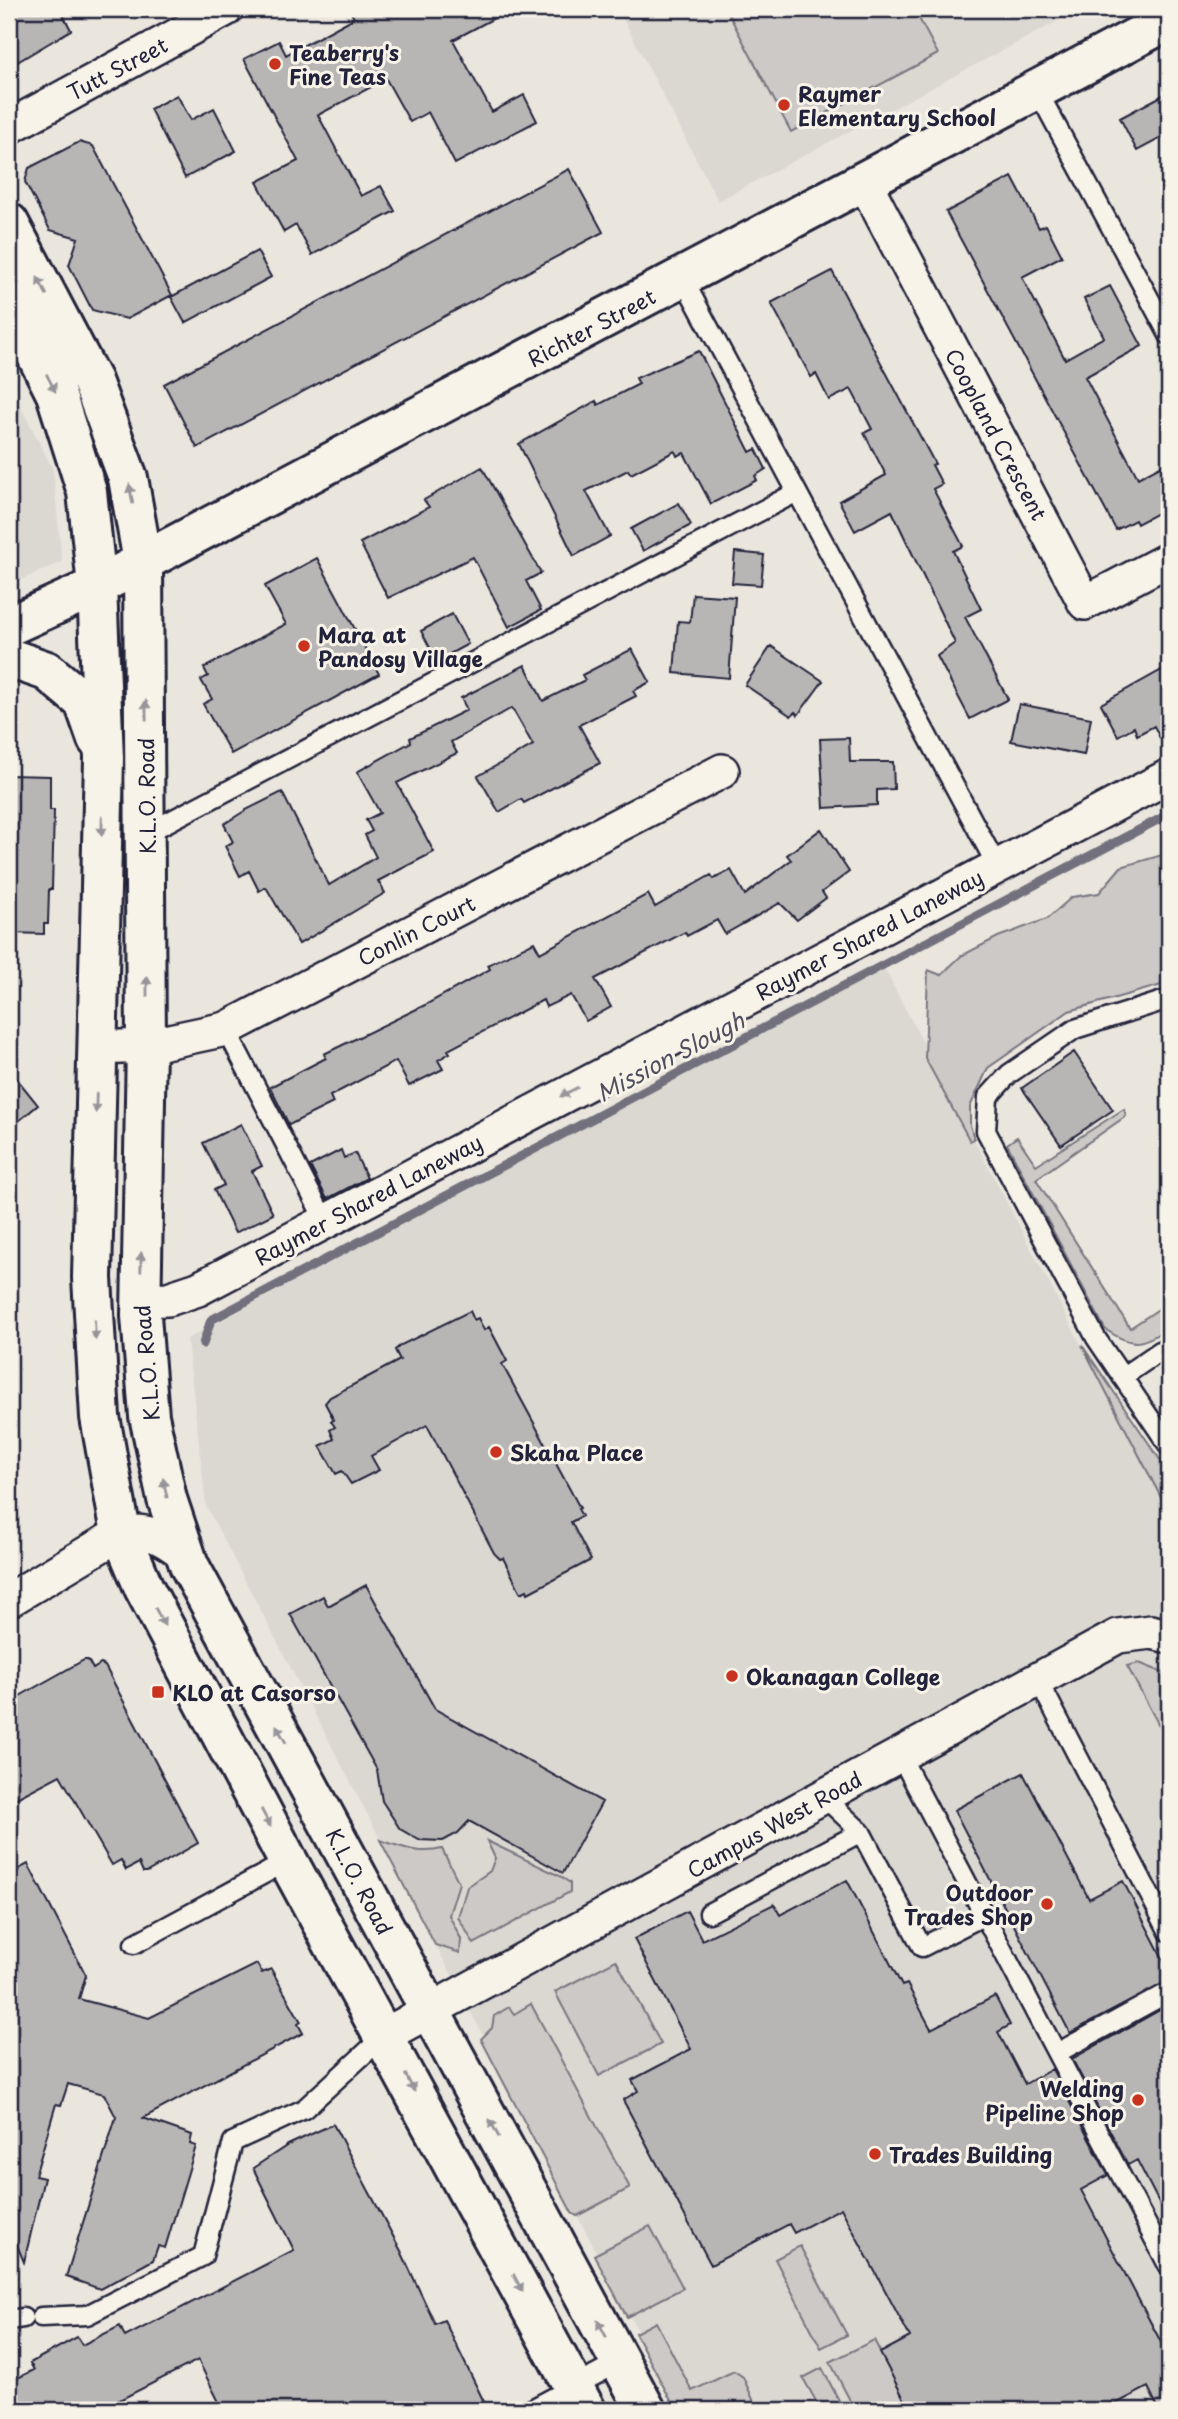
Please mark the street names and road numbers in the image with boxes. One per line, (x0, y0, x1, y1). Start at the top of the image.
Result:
street label: Tutt Street (61, 28, 173, 108)
street label: Richter Street (521, 280, 661, 374)
street label: Coopland Crescent (938, 342, 1056, 526)
street label: K.L.O. Road (129, 737, 163, 855)
street label: Raymer Shared Laneway (749, 860, 989, 1008)
street label: Conlin Court (352, 887, 480, 973)
street label: Raymer Shared Laneway (248, 1125, 488, 1273)
street label: K.L.O. Road (125, 1303, 167, 1423)
street label: Campus West Road (681, 1763, 867, 1885)
street label: K.L.O. Road (318, 1822, 402, 1940)

